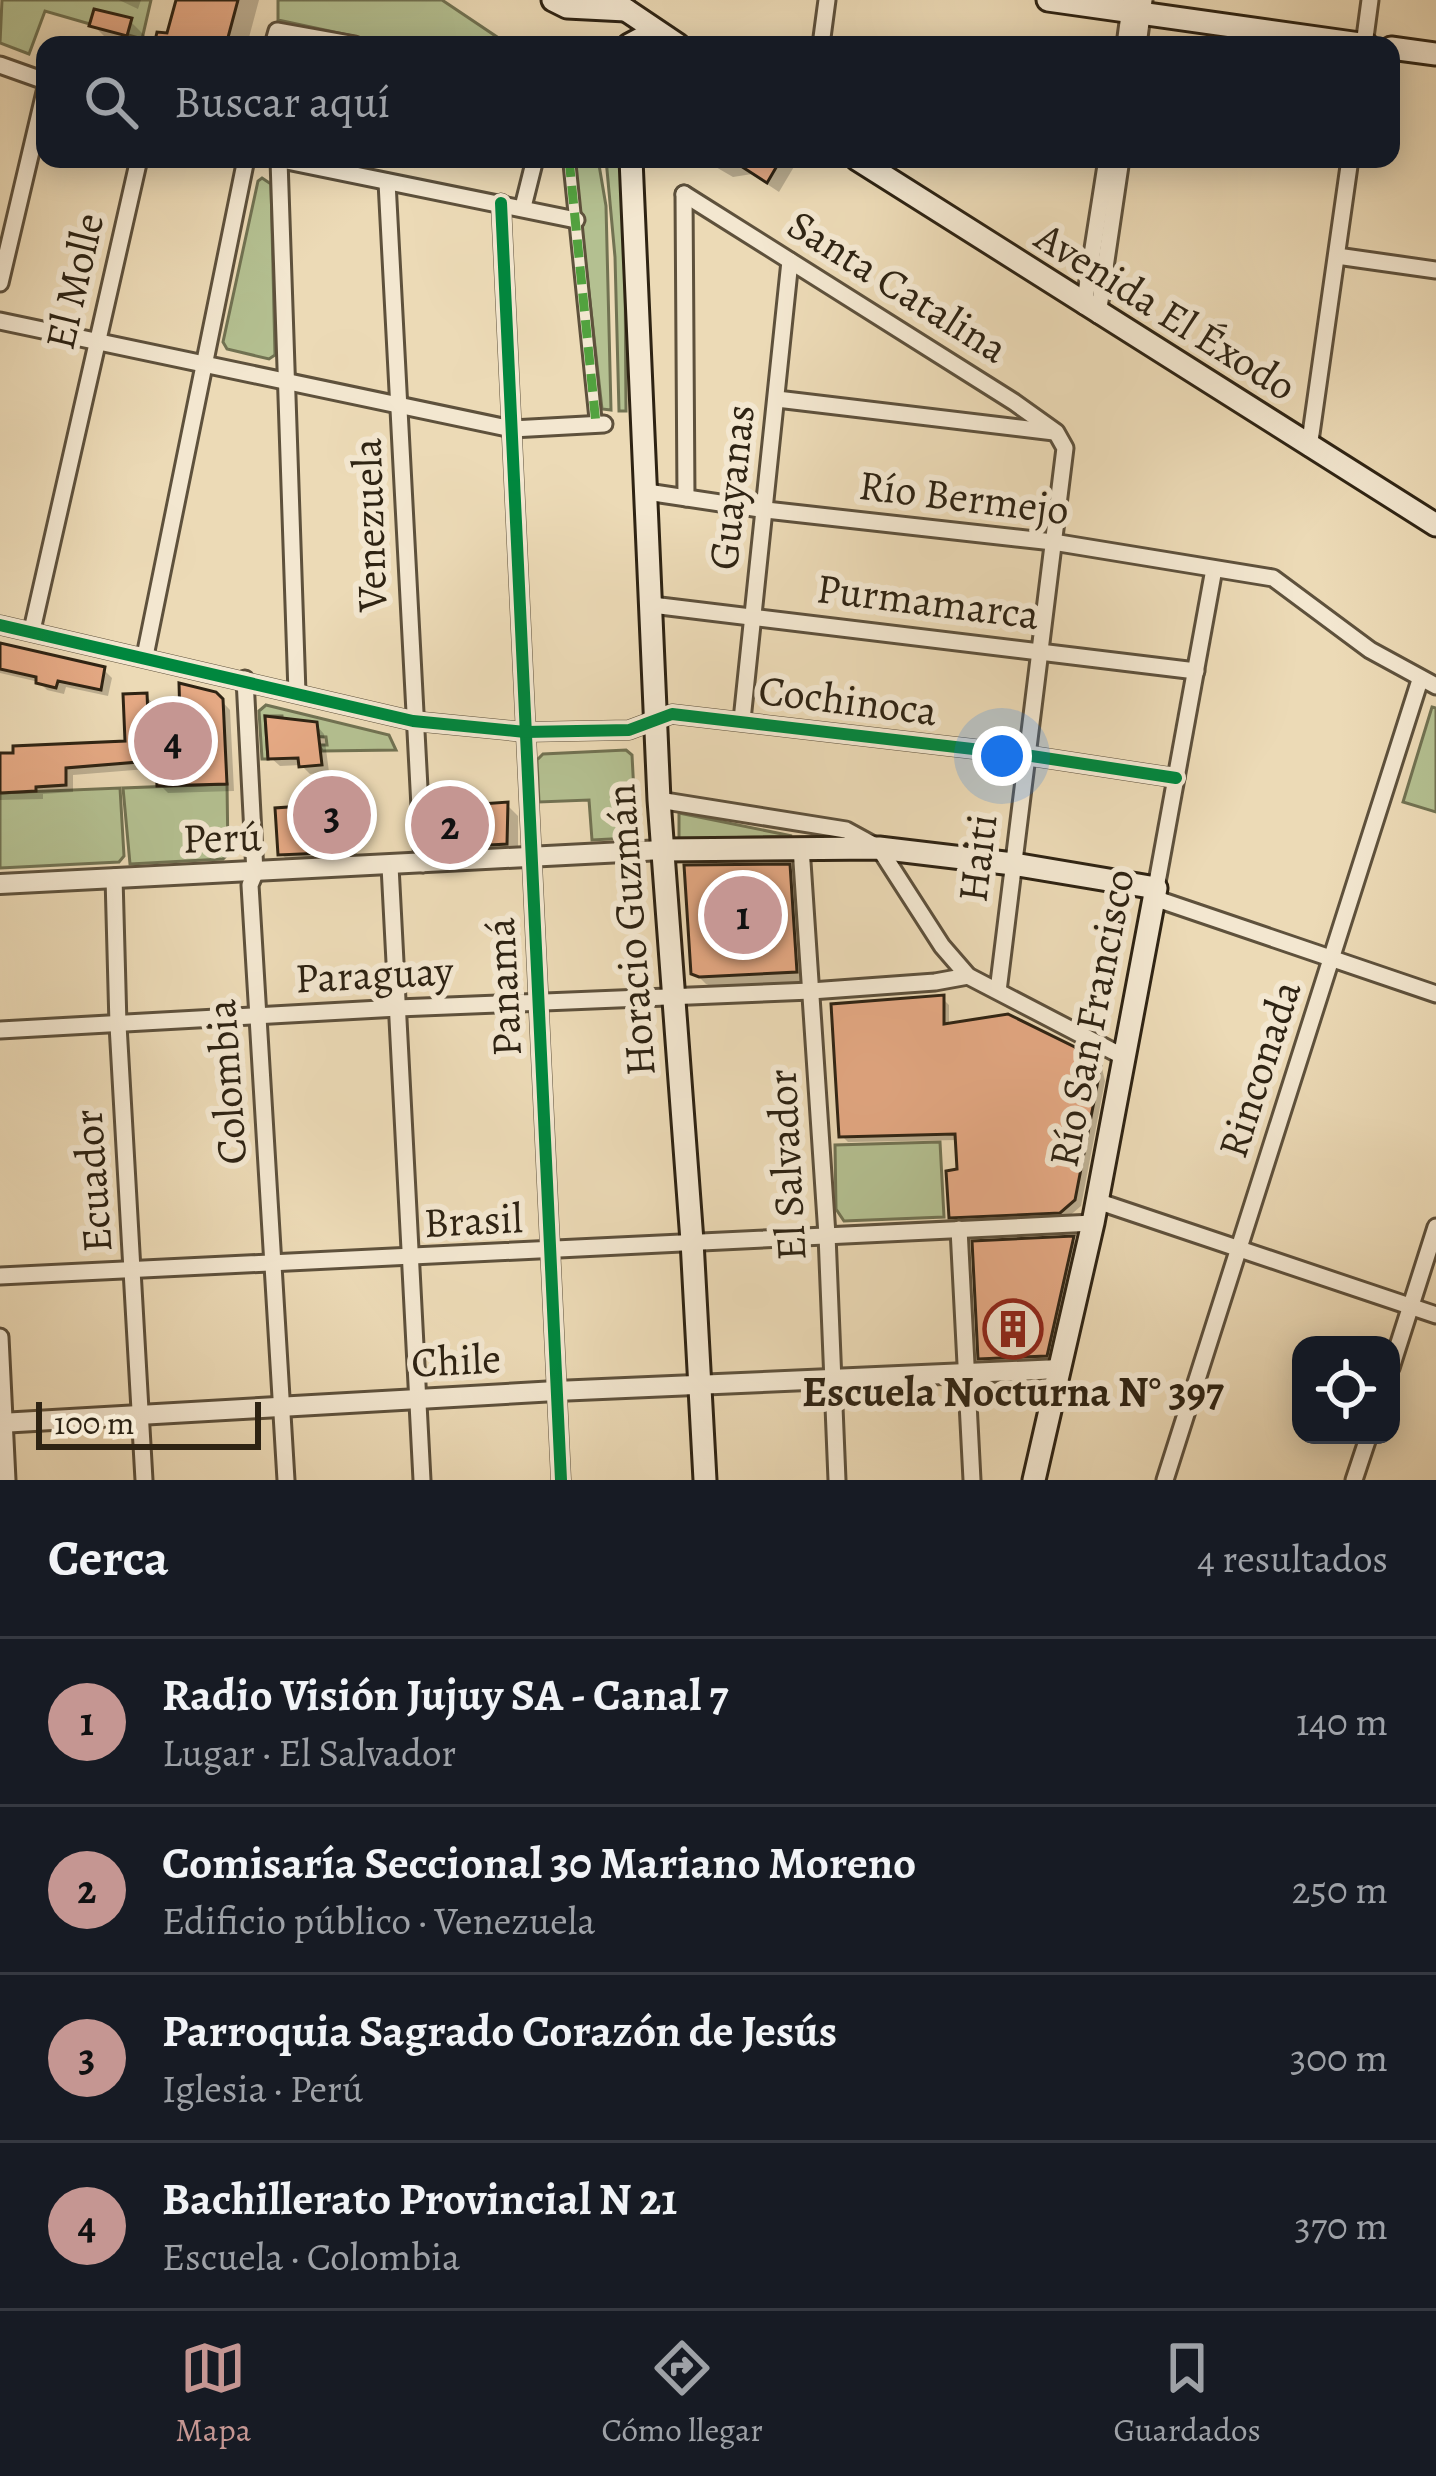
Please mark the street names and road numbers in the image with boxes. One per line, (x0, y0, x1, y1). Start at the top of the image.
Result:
street label: Santa Catalina (777, 196, 1019, 377)
street label: El Molle (31, 207, 117, 355)
street label: Avenida El Éxodo (1024, 207, 1307, 414)
street label: Guayanas (694, 402, 768, 572)
street label: Venezuela (337, 437, 401, 614)
street label: Río Bermejo (856, 456, 1072, 538)
street label: Purmamarca (814, 559, 1043, 643)
street label: Cochinoca (756, 661, 941, 739)
street label: Horacio Guzmán (591, 782, 669, 1078)
street label: Perú (182, 807, 263, 867)
street label: Haiti (943, 811, 1011, 905)
street label: Río San Francisco (1034, 864, 1148, 1172)
street label: Panamá (471, 916, 535, 1058)
street label: Paraguay (293, 941, 456, 1007)
street label: Rinconada (1204, 973, 1314, 1165)
street label: Colombia (192, 997, 260, 1166)
street label: El Salvador (753, 1068, 819, 1262)
street label: Ecuador (59, 1107, 125, 1255)
street label: Brasil (422, 1189, 524, 1251)
street label: Chile (410, 1329, 502, 1391)

